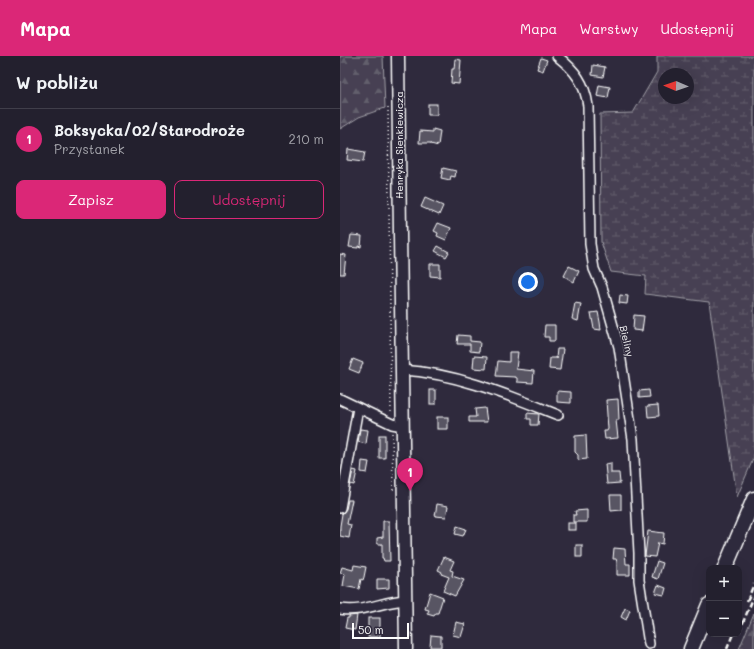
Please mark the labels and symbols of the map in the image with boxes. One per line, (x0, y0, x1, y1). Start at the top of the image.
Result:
north arrow (658, 68, 694, 104)
street label: Henryka Sienkiewicza (392, 91, 406, 199)
your location (518, 272, 538, 292)
street label: Bieliny (617, 324, 637, 358)
pin: 1 (397, 458, 423, 491)
scale bar (352, 621, 409, 640)

